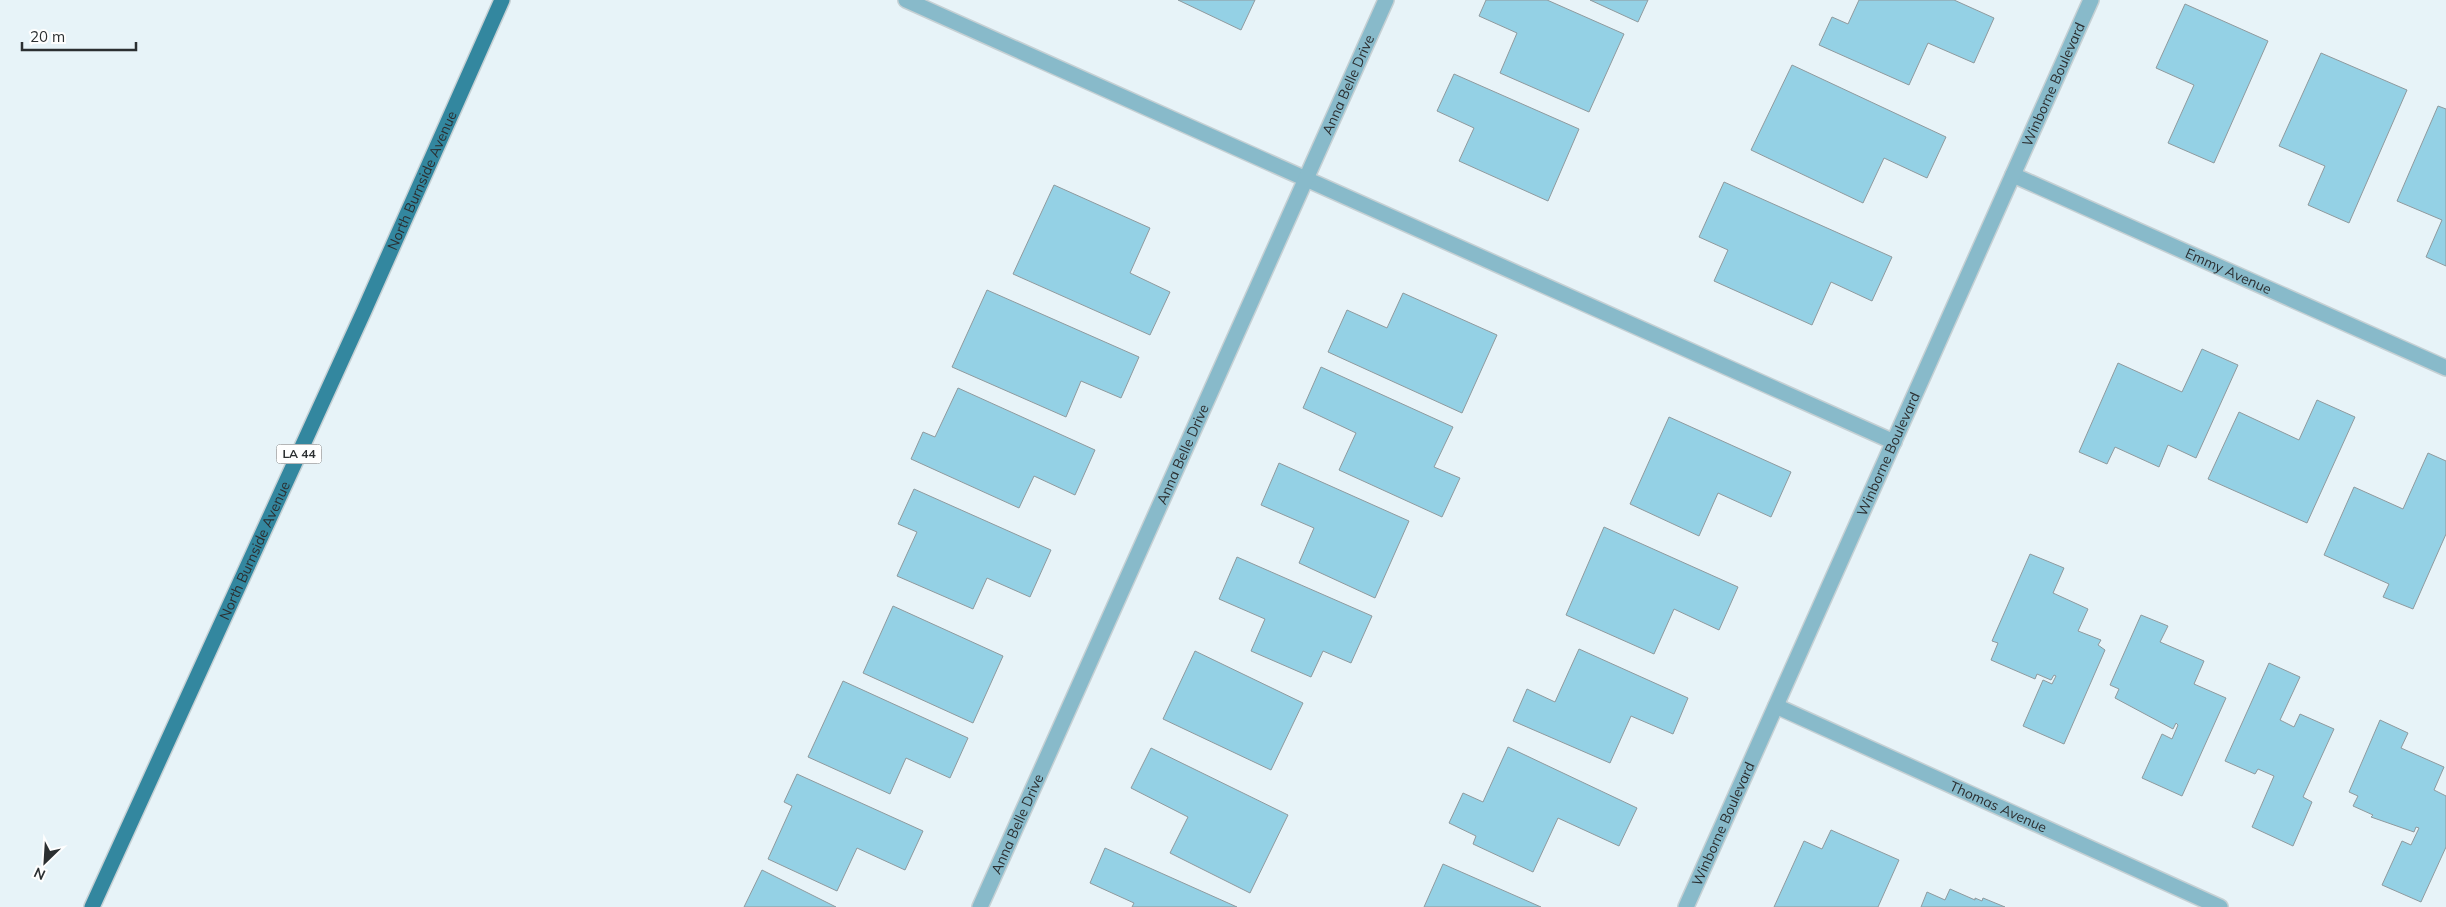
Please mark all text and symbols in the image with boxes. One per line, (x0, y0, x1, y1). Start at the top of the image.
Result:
scale bar (22, 20, 136, 52)
street label: Winborne Boulevard (2018, 20, 2089, 149)
text: 20 m (30, 27, 65, 46)
street label: Anna Belle Drive (1318, 32, 1378, 138)
street label: North Burnside Avenue (383, 108, 461, 253)
street label: Emmy Avenue (2183, 244, 2275, 298)
street label: Winborne Boulevard (1853, 389, 1924, 519)
street label: Anna Belle Drive (1152, 401, 1213, 507)
road number: LA 44 (276, 444, 322, 464)
street label: North Burnside Avenue (215, 478, 294, 623)
street label: Winborne Boulevard (1688, 759, 1759, 889)
street label: Anna Belle Drive (987, 771, 1047, 877)
street label: Thomas Avenue (1947, 777, 2050, 836)
north arrow (20, 837, 70, 887)
text: N (31, 863, 48, 884)

